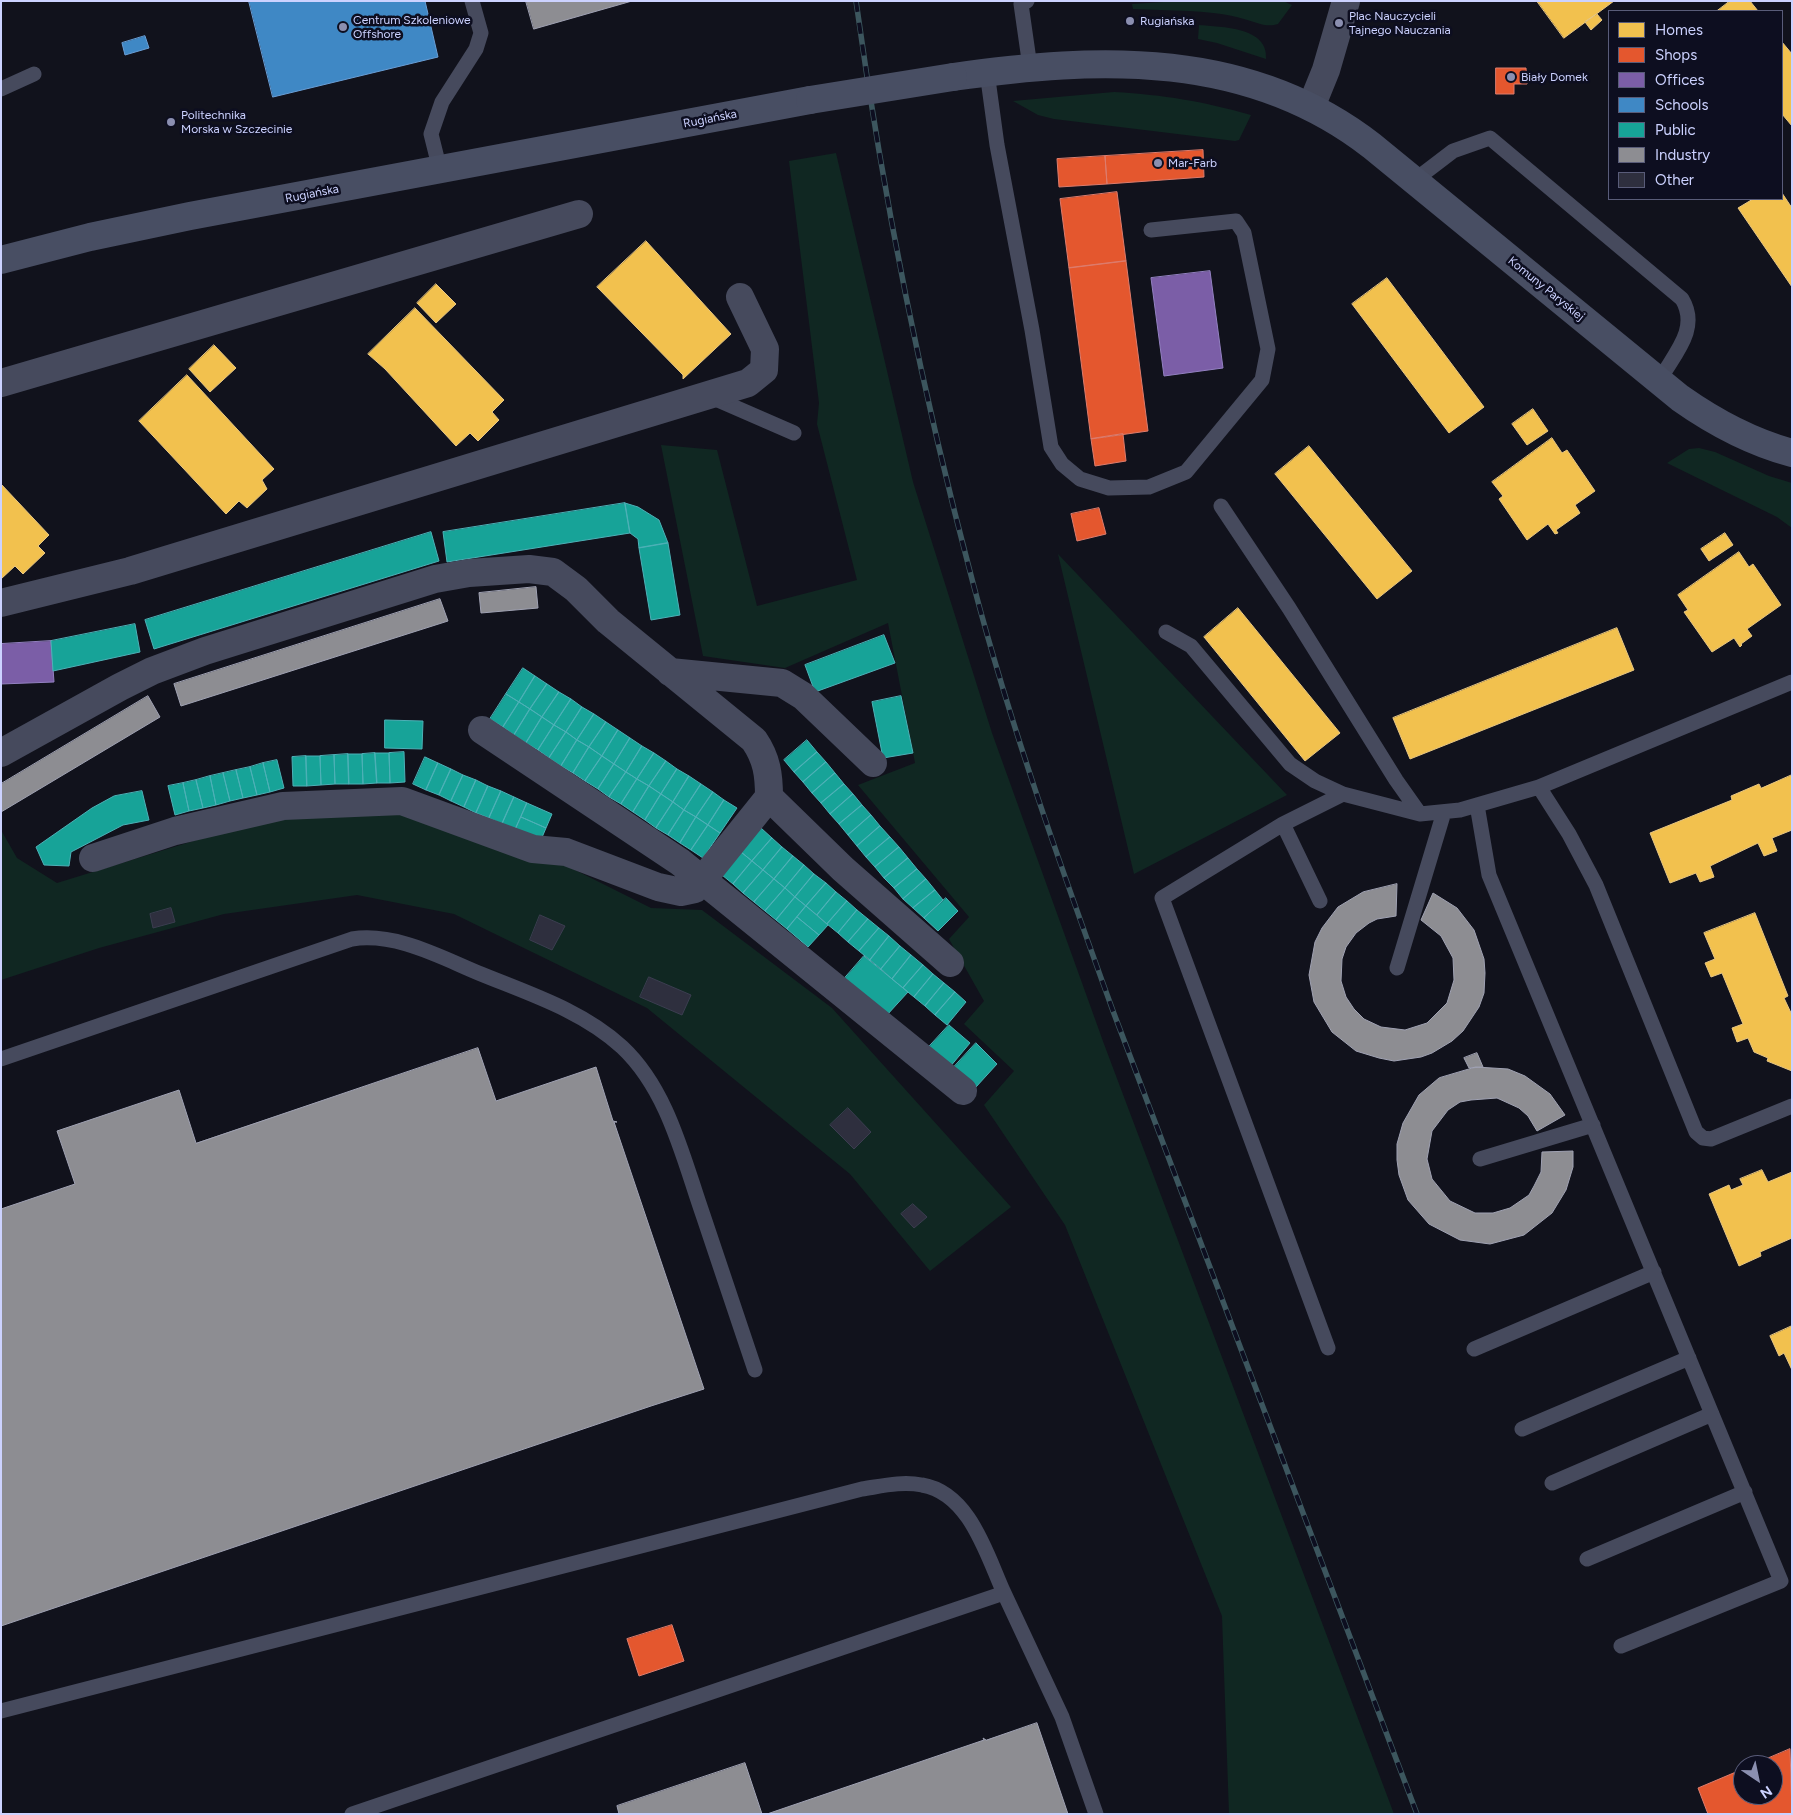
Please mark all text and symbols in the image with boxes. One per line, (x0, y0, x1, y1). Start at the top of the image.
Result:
place label: Plac Nauczycieli Tajnego Nauczania (1349, 9, 1451, 37)
legend (1608, 10, 1783, 200)
place label: Centrum Szkoleniowe Offshore (353, 13, 471, 41)
place label: Rugiańska (1140, 14, 1194, 28)
marker: Rugiańska (1124, 15, 1136, 27)
marker: Plac Nauczycieli Tajnego Nauczania (1333, 17, 1345, 29)
marker: Centrum Szkoleniowe Offshore (337, 21, 349, 33)
text: Homes (1655, 21, 1703, 39)
text: Shops (1655, 46, 1697, 64)
place label: Biały Domek (1521, 70, 1588, 84)
marker: Biały Domek (1505, 71, 1517, 83)
text: Offices (1655, 71, 1705, 89)
text: Schools (1655, 96, 1708, 114)
street label: Rugiańska (682, 107, 738, 131)
place label: Politechnika Morska w Szczecinie (181, 108, 292, 136)
marker: Politechnika Morska w Szczecinie (165, 116, 177, 128)
text: Public (1655, 121, 1696, 139)
text: Industry (1655, 146, 1710, 164)
place label: Mar-Farb (1168, 156, 1217, 170)
marker: Mar-Farb (1152, 157, 1164, 169)
text: Other (1655, 171, 1694, 189)
street label: Rugiańska (284, 182, 340, 206)
street label: Komuny Paryskiej (1505, 254, 1587, 324)
north arrow (1733, 1755, 1783, 1805)
text: N (1757, 1782, 1775, 1802)

